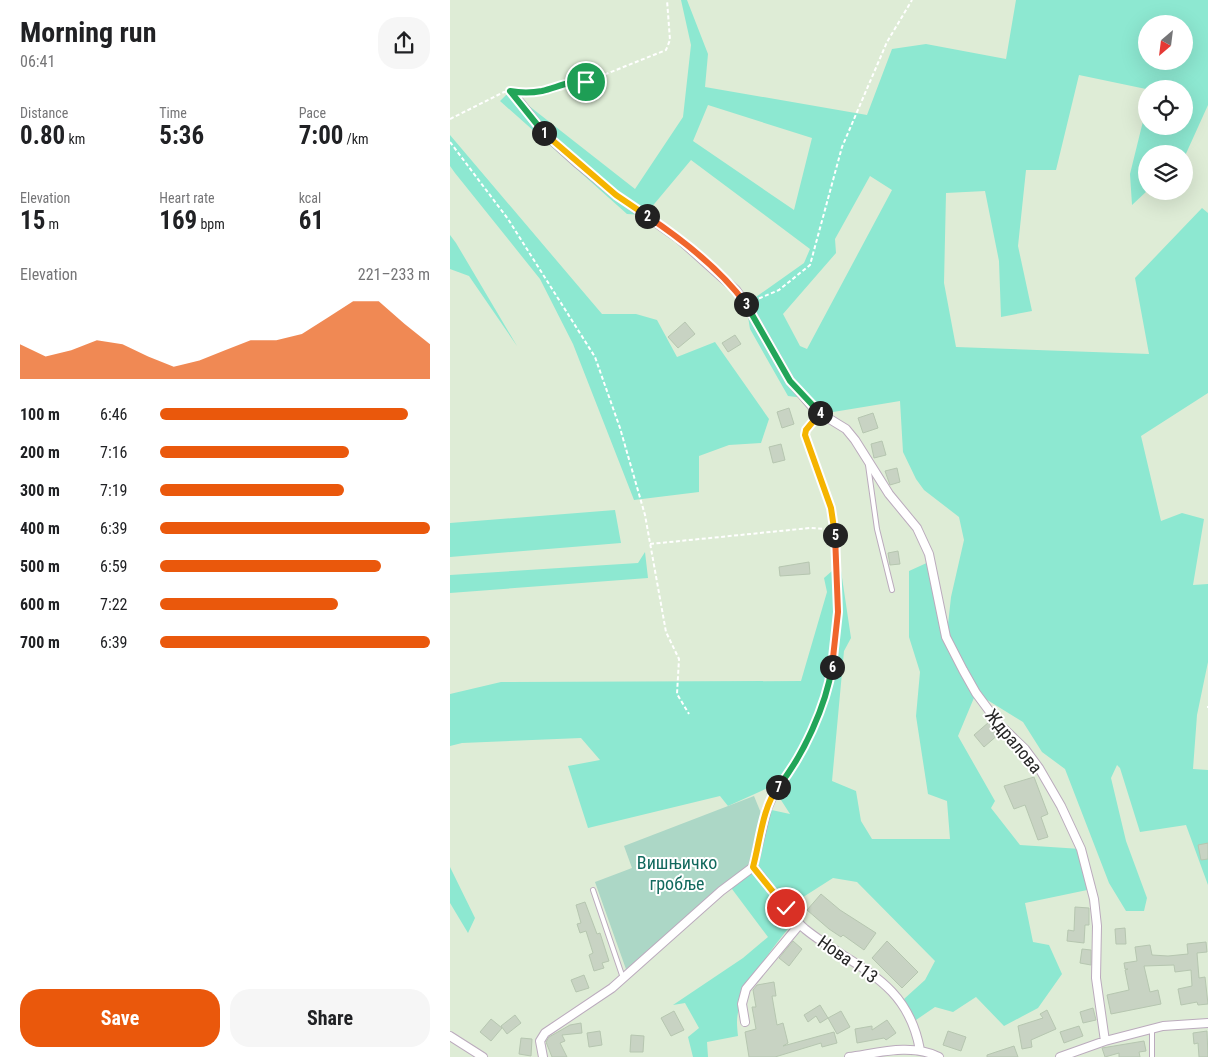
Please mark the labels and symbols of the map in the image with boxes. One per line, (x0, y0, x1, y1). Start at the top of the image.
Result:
north arrow (1138, 15, 1192, 70)
pin (565, 61, 607, 103)
pin: 1 (532, 120, 556, 146)
pin: 2 (634, 204, 660, 228)
pin: 3 (734, 292, 758, 316)
pin: 4 (808, 400, 832, 426)
pin: 5 (822, 522, 848, 548)
pin: 6 (820, 654, 844, 680)
street label: Ждралова (981, 705, 1047, 777)
pin: 7 (766, 774, 790, 800)
park label: Вишњичко гробље (637, 852, 717, 894)
pin (765, 887, 807, 929)
street label: Нова 113 (814, 931, 882, 987)

